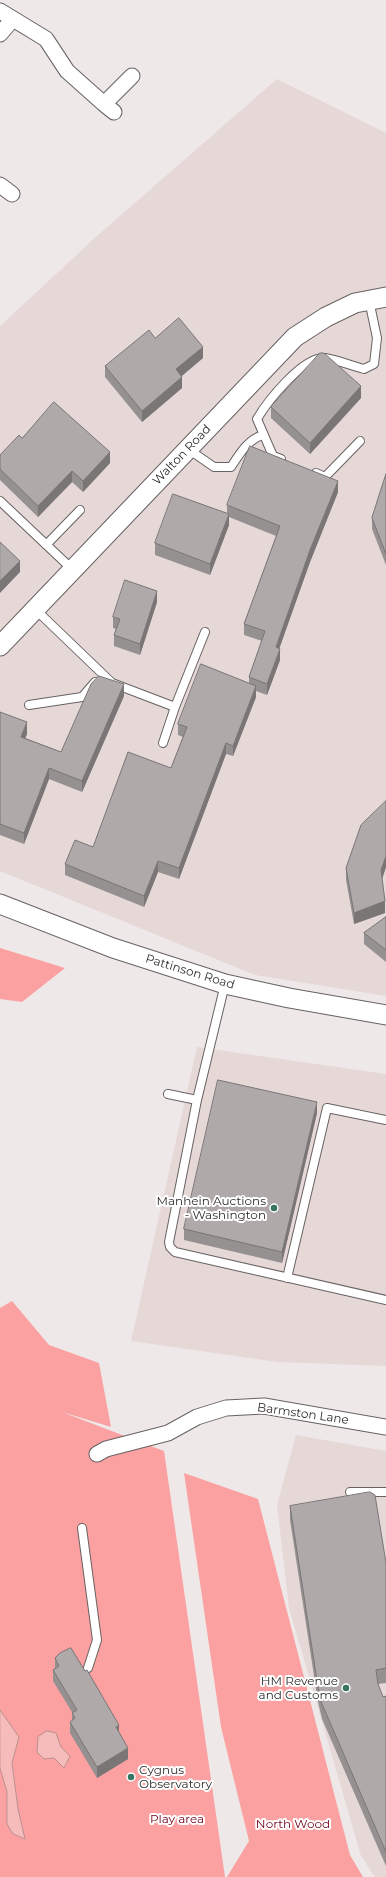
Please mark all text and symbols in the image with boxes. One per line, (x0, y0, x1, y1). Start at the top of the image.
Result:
street label: Walton Road (150, 422, 214, 488)
street label: Pattinson Road (144, 952, 236, 992)
place label: Manhein Auctions - Washington (157, 1194, 266, 1222)
marker: Manhein Auctions - Washington (269, 1203, 279, 1213)
street label: Barmston Lane (256, 1400, 350, 1428)
place label: HM Revenue and Customs (259, 1674, 338, 1702)
marker: HM Revenue and Customs (341, 1683, 351, 1693)
place label: Cygnus Observatory (139, 1763, 212, 1791)
marker: Cygnus Observatory (126, 1772, 136, 1782)
park label: Play area (150, 1812, 204, 1826)
park label: North Wood (256, 1817, 330, 1831)

